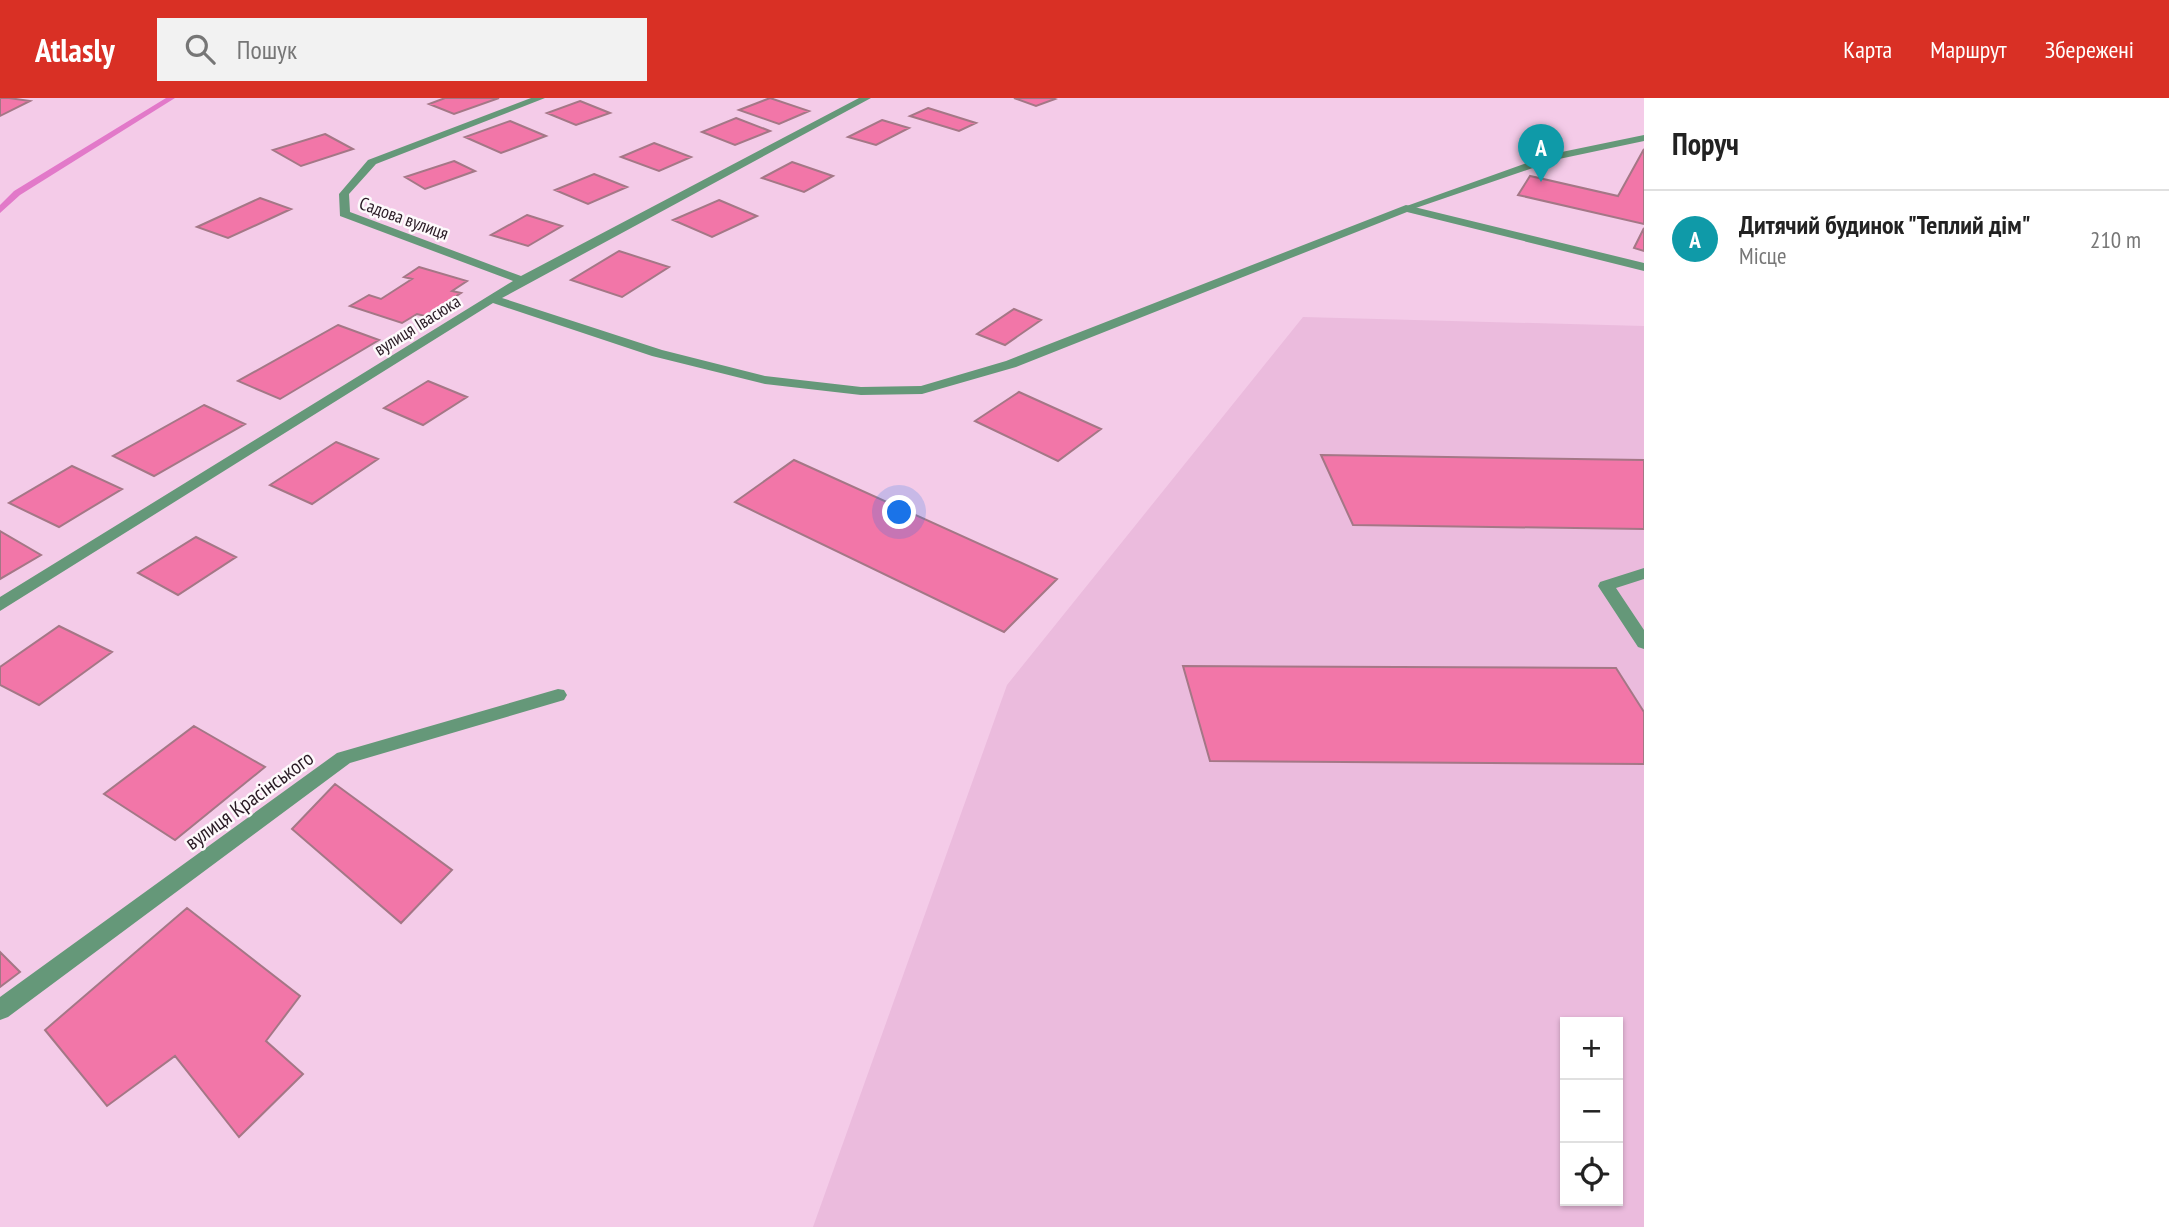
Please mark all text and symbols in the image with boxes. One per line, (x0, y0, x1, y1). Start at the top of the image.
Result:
search box (157, 18, 647, 81)
text: Atlasly (35, 28, 115, 71)
icon: search (181, 30, 219, 68)
text: Пошук (237, 33, 297, 66)
text: Карта (1843, 34, 1892, 65)
text: Маршрут (1930, 34, 2007, 65)
text: Збережені (2045, 34, 2134, 65)
pin: A (1518, 124, 1564, 182)
text: Поруч (1672, 124, 1739, 163)
street label: Садова вулиця (356, 191, 452, 245)
text: Дитячий будинок "Теплий дім" (1739, 208, 2031, 241)
text: A (1689, 225, 1701, 254)
text: 210 m (2090, 225, 2141, 254)
text: Місце (1739, 241, 1787, 270)
street label: вулиця Івасюка (370, 289, 464, 361)
your location (882, 495, 916, 529)
street label: вулиця Красінського (179, 744, 319, 856)
map controls (1560, 1017, 1623, 1206)
button: + (1560, 1017, 1623, 1080)
button: − (1560, 1080, 1623, 1143)
button: locate (1560, 1143, 1623, 1206)

